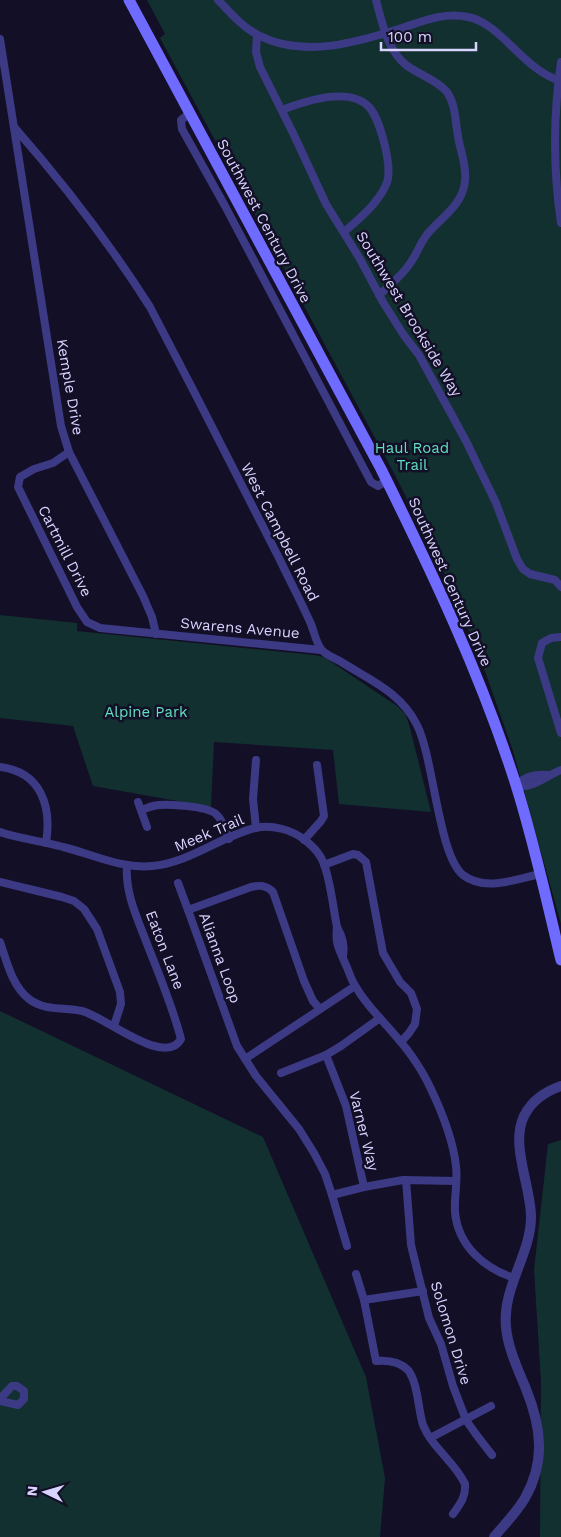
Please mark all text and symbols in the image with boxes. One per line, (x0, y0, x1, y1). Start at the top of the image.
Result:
scale bar (381, 20, 476, 52)
text: 100 m (388, 28, 432, 46)
street label: Southwest Century Drive (213, 136, 315, 306)
street label: Southwest Brookside Way (352, 228, 466, 400)
street label: Kemple Drive (53, 338, 87, 436)
park label: Haul Road Trail (375, 439, 449, 474)
street label: West Campbell Road (237, 460, 323, 604)
street label: Southwest Century Drive (405, 495, 495, 669)
street label: Cartmill Drive (34, 502, 96, 600)
street label: Swarens Avenue (180, 614, 300, 642)
park label: Alpine Park (104, 703, 188, 721)
street label: Meek Trail (171, 810, 247, 856)
street label: Eaton Lane (142, 908, 188, 992)
street label: Alianna Loop (195, 910, 245, 1006)
street label: Varner Way (345, 1089, 383, 1173)
street label: Solomon Drive (427, 1279, 475, 1387)
north arrow (20, 1467, 70, 1517)
text: N (24, 1485, 40, 1497)

